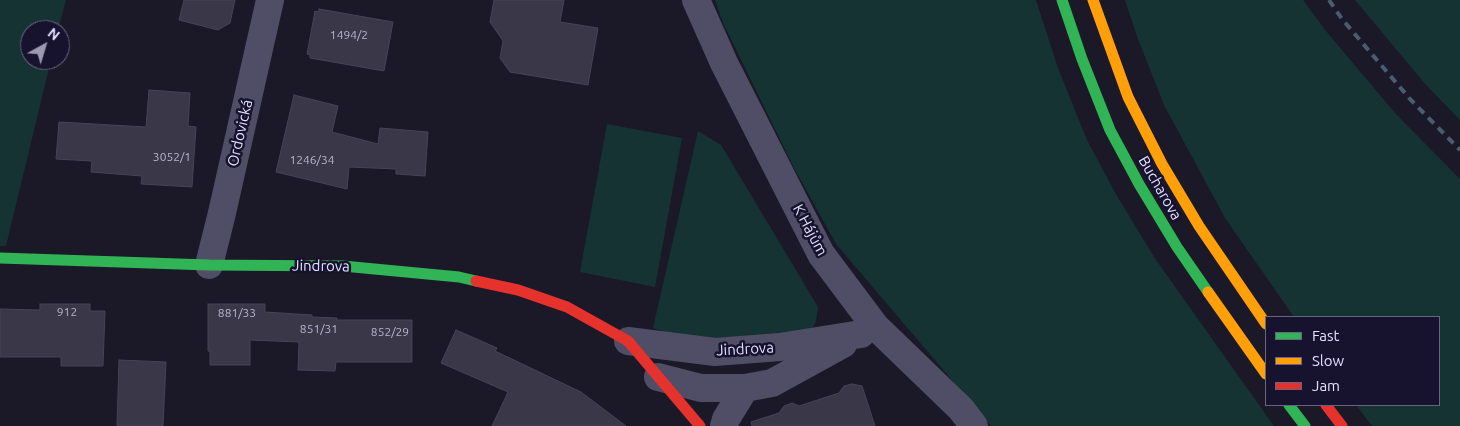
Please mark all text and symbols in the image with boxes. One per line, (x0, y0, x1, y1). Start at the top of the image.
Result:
north arrow (20, 20, 70, 70)
text: N (45, 25, 63, 44)
house number: 1494/2 (330, 28, 368, 42)
street label: Ordovická (224, 98, 256, 168)
house number: 3052/1 (153, 150, 191, 164)
house number: 1246/34 (289, 153, 335, 167)
street label: Bucharova (1135, 153, 1185, 223)
street label: K Hájům (789, 201, 831, 259)
street label: Jindrova (292, 256, 350, 276)
house number: 912 (57, 305, 77, 319)
house number: 881/33 (218, 306, 256, 320)
legend (1265, 316, 1440, 406)
house number: 851/31 (300, 322, 338, 336)
house number: 852/29 (371, 325, 409, 339)
text: Fast (1312, 327, 1339, 344)
street label: Jindrova (716, 338, 774, 360)
text: Slow (1312, 352, 1344, 369)
text: Jam (1312, 377, 1340, 394)

